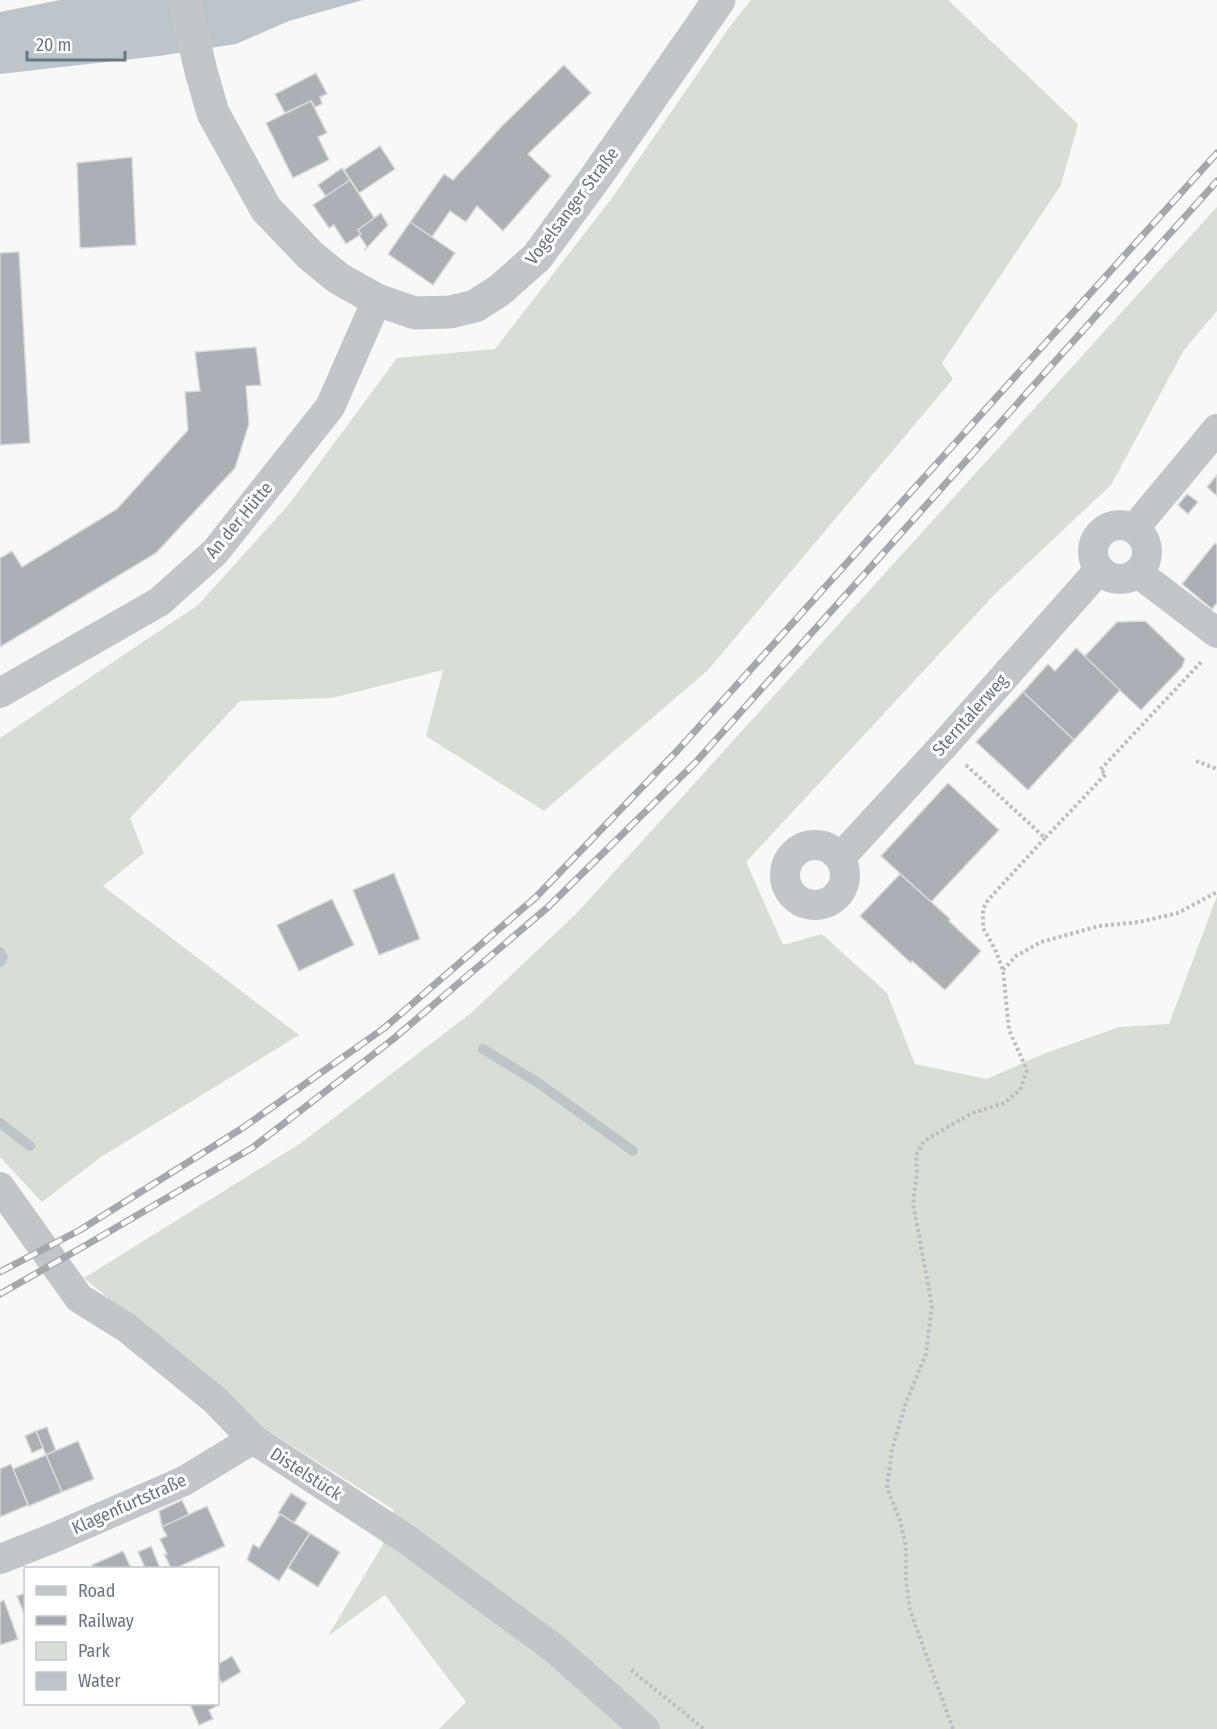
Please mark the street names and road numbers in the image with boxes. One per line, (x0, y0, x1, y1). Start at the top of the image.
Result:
street label: Vogelsanger Straße (521, 143, 623, 269)
street label: An der Hütte (201, 477, 277, 563)
street label: Sterntalerweg (928, 669, 1013, 760)
street label: Distelstück (266, 1443, 346, 1506)
street label: Klagenfurtstraße (68, 1469, 190, 1539)

